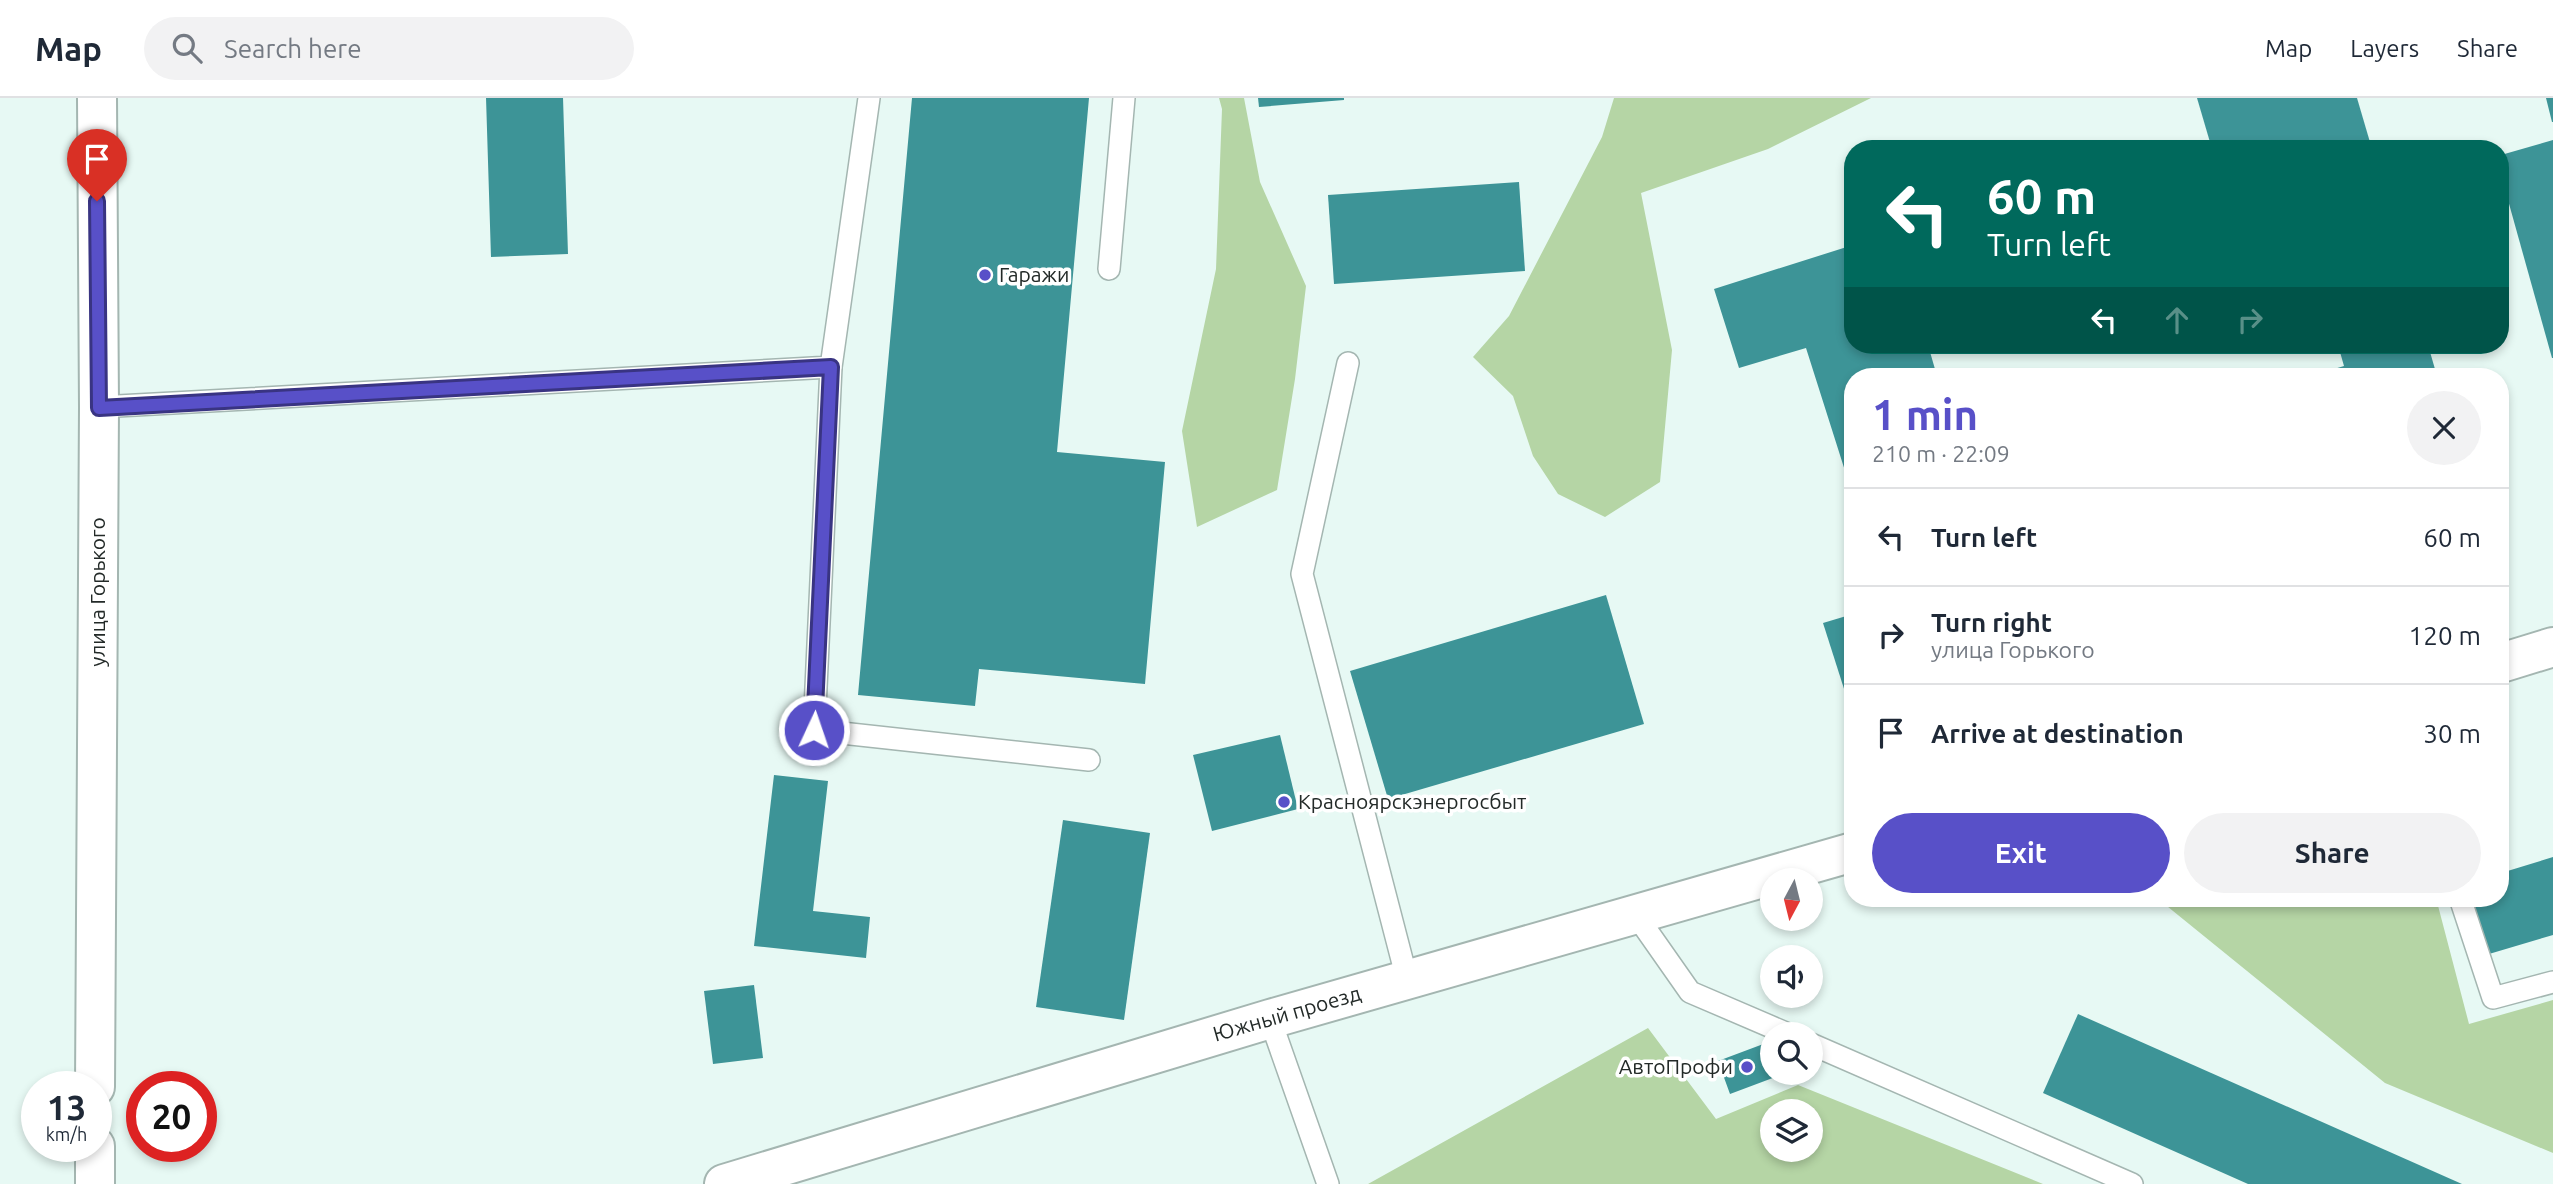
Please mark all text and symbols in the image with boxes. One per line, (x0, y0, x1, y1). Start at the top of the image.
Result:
search box (144, 17, 634, 80)
icon: search (168, 29, 206, 67)
text: Map (35, 30, 102, 67)
text: Search here (224, 34, 362, 63)
text: Map (2265, 35, 2312, 62)
text: Layers (2350, 35, 2419, 62)
text: Share (2457, 35, 2518, 62)
pin (67, 129, 127, 201)
icon: arrive (78, 140, 116, 178)
icon: left (1872, 168, 1963, 259)
text: 60 m (1987, 168, 2096, 223)
text: Turn left (1987, 226, 2111, 262)
place label: Гаражи (999, 262, 1070, 286)
marker: Гаражи (977, 267, 993, 283)
icon: left (2085, 301, 2123, 339)
icon: ahead (2158, 301, 2196, 339)
icon: right (2231, 301, 2269, 339)
text: 1 min (1872, 391, 1978, 438)
button: close (2407, 391, 2481, 465)
text: 210 m · 22:09 (1872, 441, 2010, 466)
street label: улица Горького (85, 517, 109, 667)
icon: left (1872, 518, 1910, 556)
text: Turn left (1931, 523, 2037, 552)
text: 60 m (2423, 523, 2481, 552)
text: Turn right (1931, 608, 2052, 637)
icon: right (1872, 616, 1910, 654)
text: 120 m (2409, 621, 2481, 650)
text: улица Горького (1931, 637, 2095, 662)
position arrow (777, 693, 851, 767)
icon: arrive (1872, 714, 1910, 752)
text: Arrive at destination (1931, 719, 2184, 748)
text: 30 m (2423, 719, 2481, 748)
place label: Красноярскэнергосбыт (1298, 789, 1527, 813)
marker: Красноярскэнергосбыт (1276, 794, 1292, 810)
button: Exit (1872, 813, 2170, 893)
button: Share (2184, 813, 2481, 893)
north arrow (1760, 868, 1824, 931)
map controls (1760, 868, 1823, 1162)
button: sound (1760, 945, 1823, 1008)
street label: Южный проезд (1210, 980, 1363, 1046)
button: search (1760, 1022, 1823, 1085)
place label: АвтоПрофи (1619, 1054, 1733, 1078)
marker: АвтоПрофи (1739, 1059, 1755, 1075)
speed limit sign: 20 (126, 1071, 217, 1162)
text: 13 (47, 1087, 86, 1127)
button: layers (1760, 1099, 1823, 1162)
text: km/h (46, 1124, 87, 1144)

